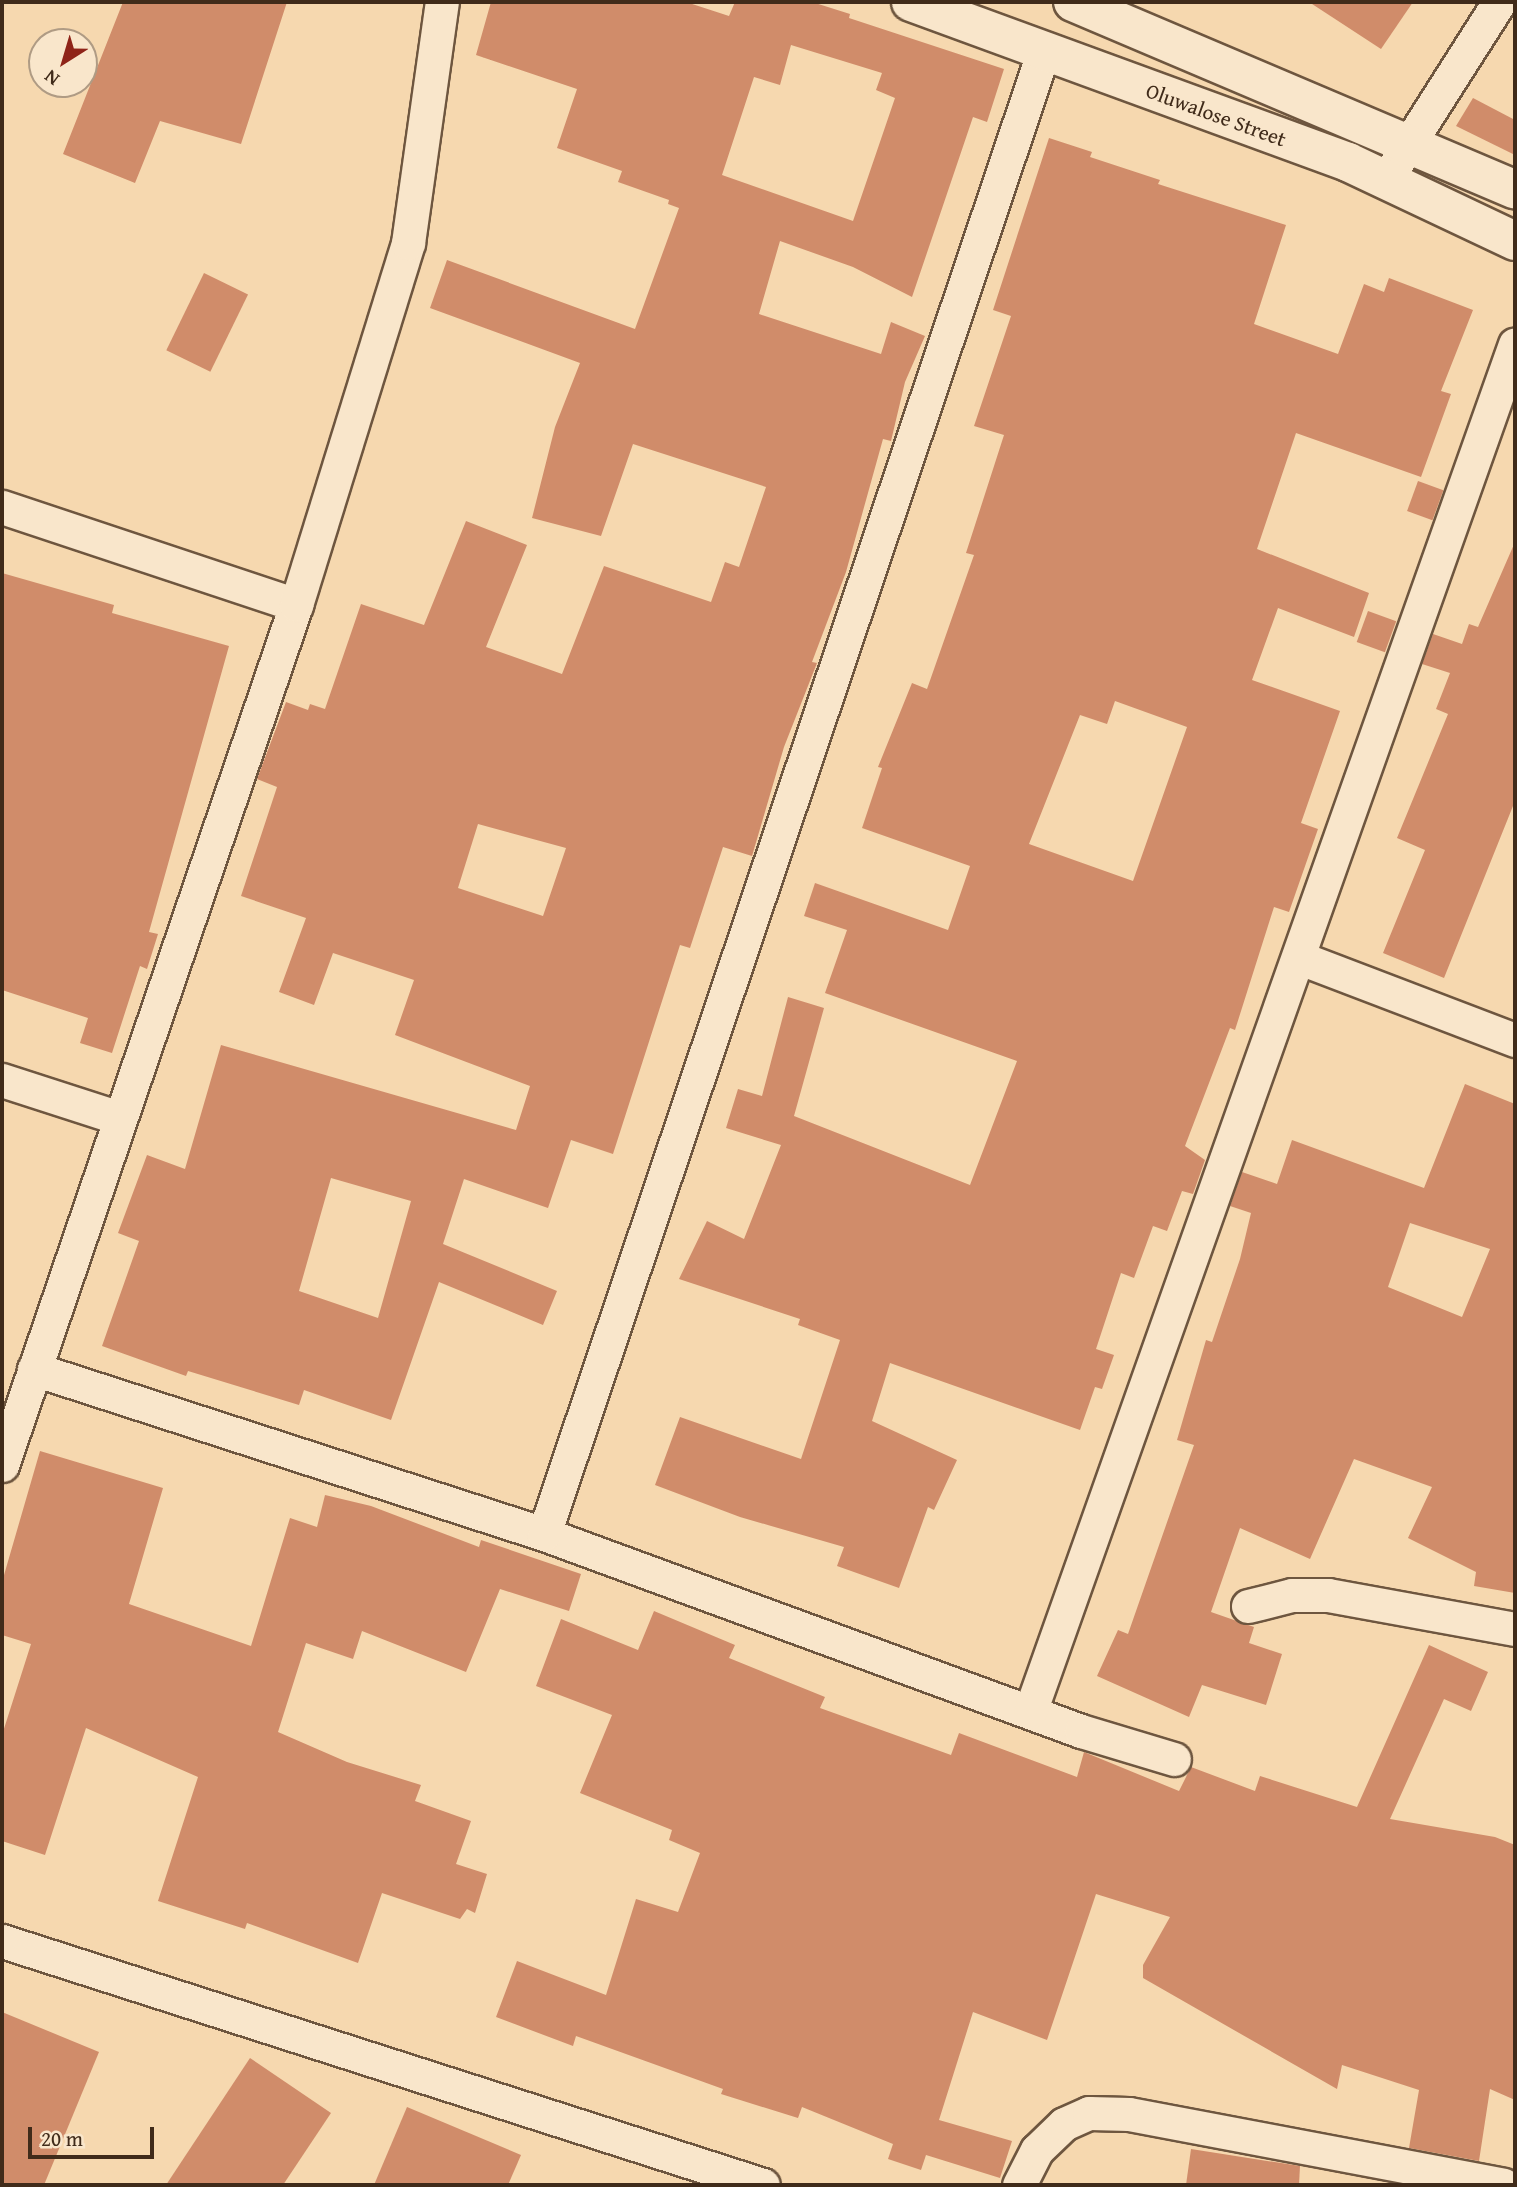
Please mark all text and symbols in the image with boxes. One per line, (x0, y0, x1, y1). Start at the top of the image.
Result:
north arrow (28, 28, 98, 98)
text: N (38, 63, 65, 93)
street label: Oluwalose Street (1143, 78, 1289, 152)
scale bar (32, 2114, 158, 2158)
text: 20 m (41, 2123, 83, 2154)

